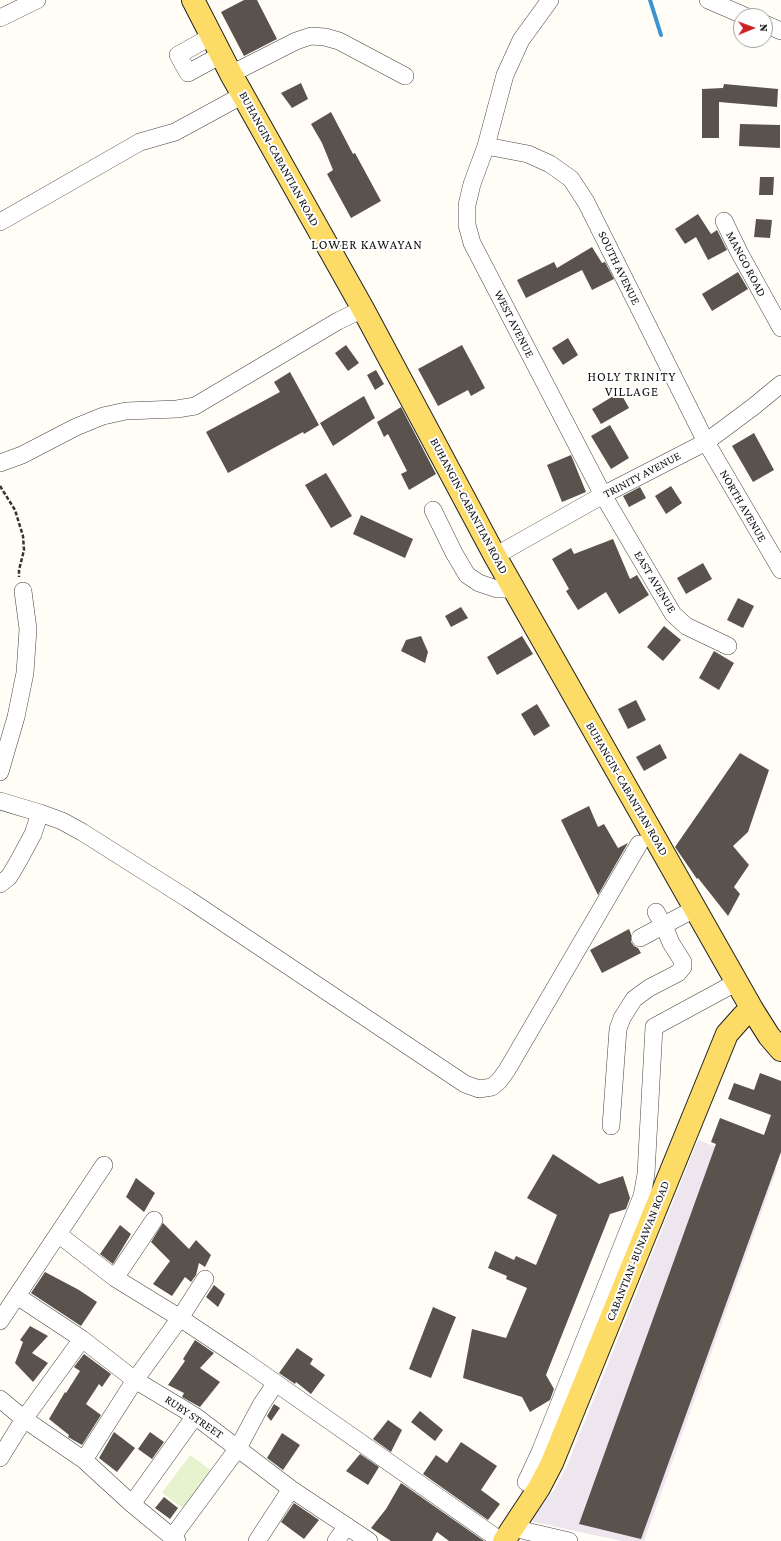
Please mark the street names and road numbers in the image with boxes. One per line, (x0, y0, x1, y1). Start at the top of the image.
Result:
street label: BUHANGIN-CABANTIAN ROAD (236, 89, 322, 229)
street label: SOUTH AVENUE (595, 229, 643, 307)
street label: MANGO ROAD (723, 229, 769, 299)
street label: WEST AVENUE (491, 288, 537, 360)
street label: BUHANGIN-CABANTIAN ROAD (427, 436, 511, 576)
street label: TRINITY AVENUE (601, 449, 683, 501)
street label: NORTH AVENUE (716, 467, 770, 545)
street label: EAST AVENUE (631, 548, 679, 616)
street label: BUHANGIN-CABANTIAN ROAD (583, 720, 671, 858)
street label: CABANTIAN-BUNAWAN ROAD (603, 1179, 673, 1323)
street label: RUBY STREET (162, 1392, 226, 1442)

